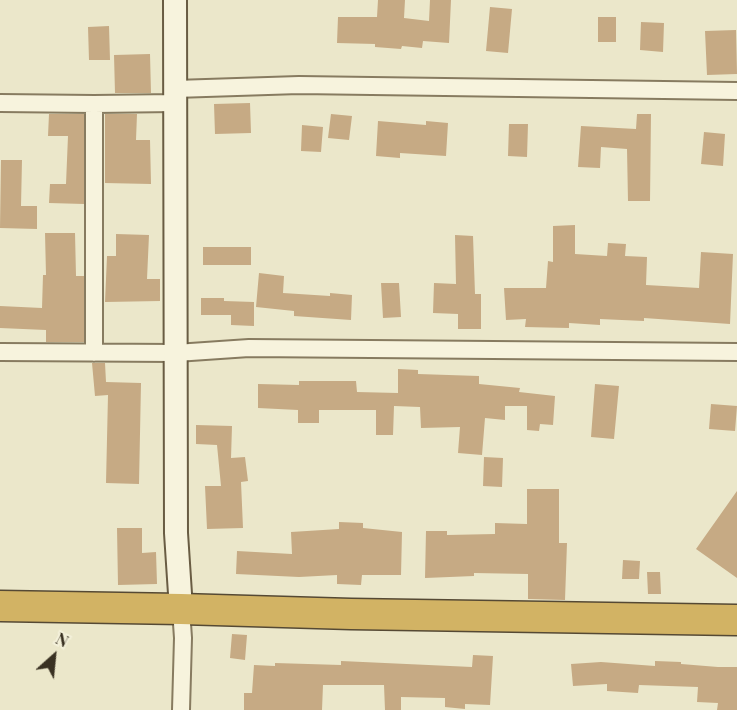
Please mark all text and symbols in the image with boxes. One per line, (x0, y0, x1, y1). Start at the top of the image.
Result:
north arrow (24, 626, 84, 686)
text: N (52, 628, 72, 651)

